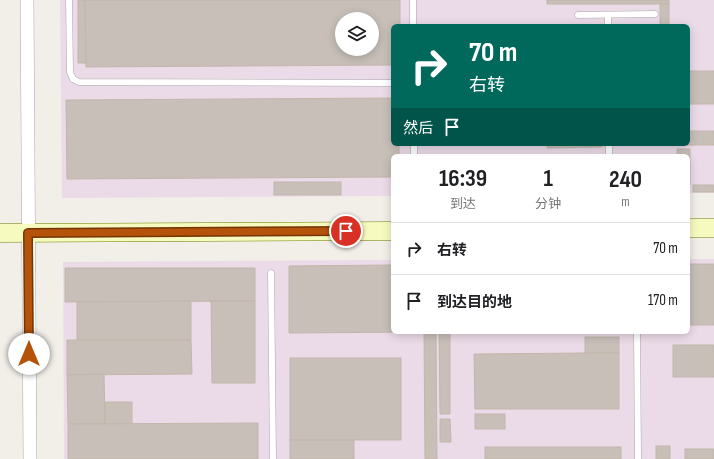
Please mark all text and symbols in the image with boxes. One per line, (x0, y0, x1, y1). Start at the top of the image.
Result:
map controls (335, 12, 379, 56)
button: layers (335, 12, 379, 56)
text: 70 m (469, 36, 517, 69)
icon: right (403, 40, 455, 92)
text: 右转 (469, 75, 505, 96)
icon: arrive (441, 116, 463, 138)
text: 然后 (403, 119, 433, 138)
text: 16:39 (439, 164, 487, 193)
text: 1 (543, 164, 553, 193)
text: 240 (609, 165, 642, 194)
text: m (621, 194, 630, 210)
text: 到达 (450, 196, 476, 212)
text: 分钟 (535, 196, 561, 212)
pin (329, 214, 363, 248)
icon: arrive (335, 220, 357, 242)
icon: right (403, 238, 425, 260)
text: 70 m (653, 239, 678, 258)
text: 右转 (437, 241, 467, 260)
icon: arrive (403, 290, 425, 312)
text: 170 m (648, 291, 678, 310)
text: 到达目的地 (437, 293, 512, 312)
position arrow (8, 333, 50, 375)

